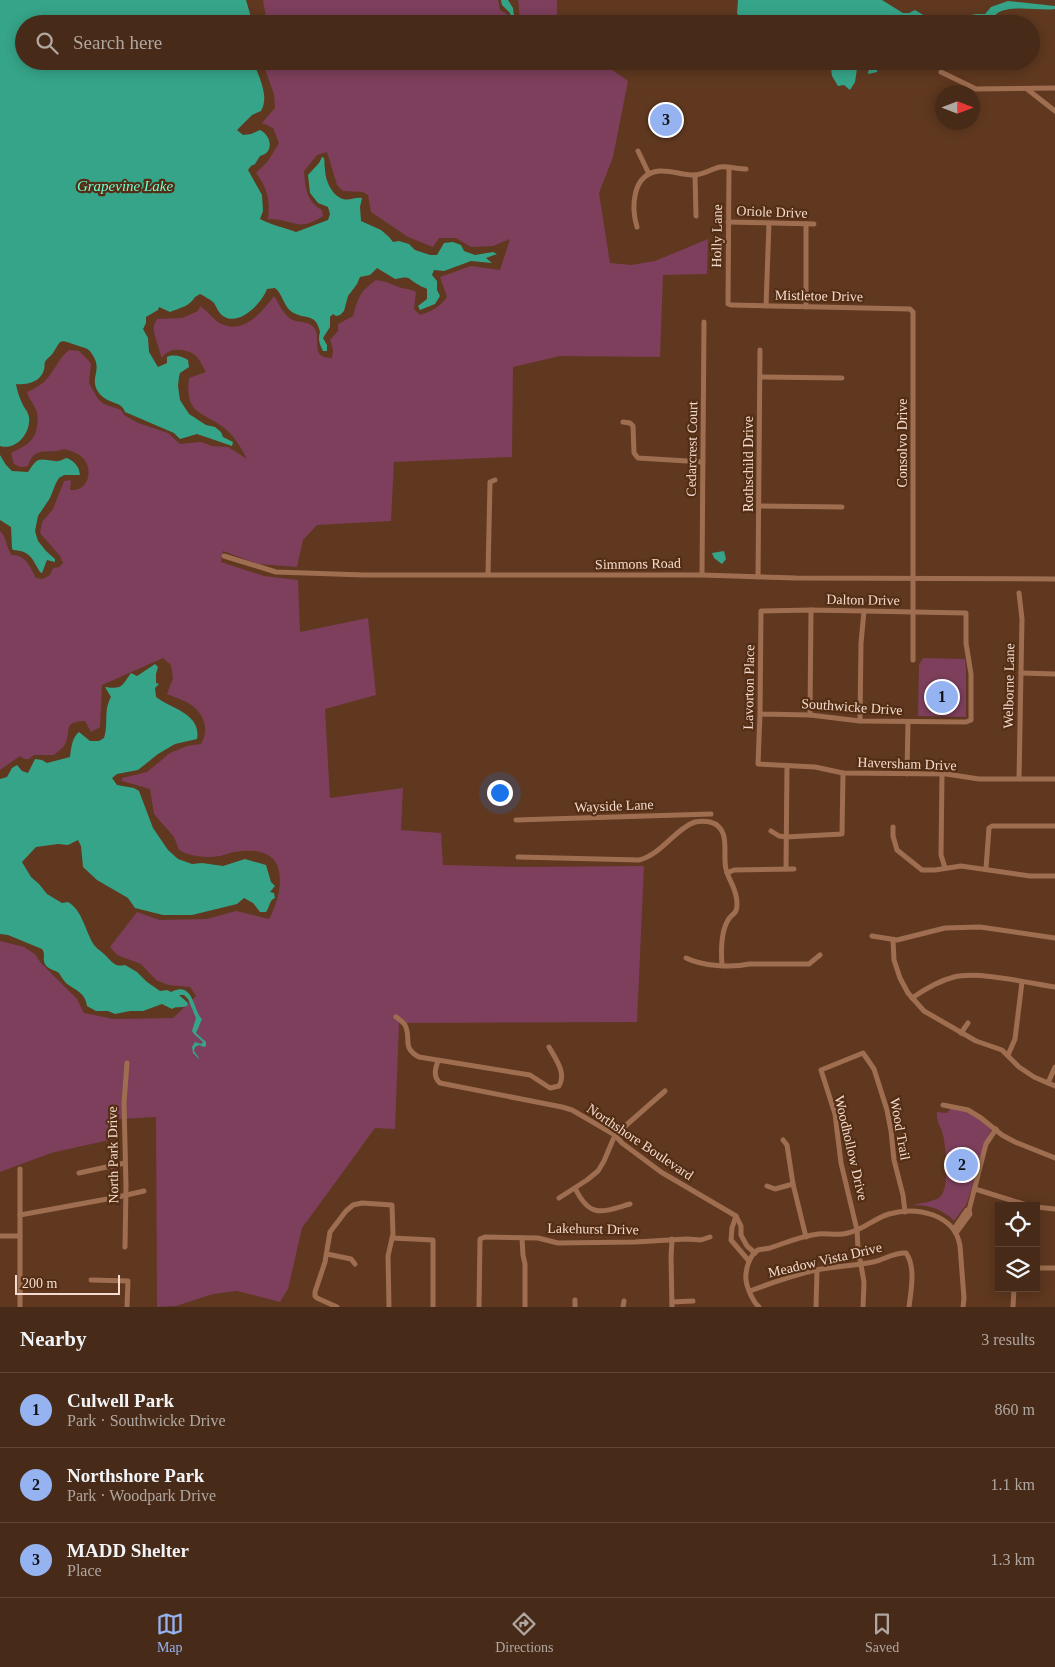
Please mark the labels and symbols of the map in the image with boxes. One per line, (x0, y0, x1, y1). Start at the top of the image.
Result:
north arrow (935, 85, 980, 130)
pin: 3 (650, 101, 682, 139)
water label: Grapevine Lake (77, 178, 173, 194)
street label: Oriole Drive (736, 203, 808, 221)
street label: Holly Lane (709, 204, 725, 268)
street label: Mistletoe Drive (775, 288, 863, 304)
street label: Consolvo Drive (895, 398, 910, 488)
street label: Cedarcrest Court (684, 401, 700, 497)
street label: Rothschild Drive (741, 416, 756, 512)
street label: Simmons Road (595, 556, 681, 572)
street label: Dalton Drive (826, 592, 900, 608)
street label: Welborne Lane (1001, 643, 1017, 729)
street label: Lavorton Place (741, 644, 757, 730)
pin: 1 (926, 678, 958, 716)
street label: Southwicke Drive (801, 696, 903, 718)
street label: Haversham Drive (857, 755, 957, 773)
your location (487, 780, 513, 806)
street label: Wayside Lane (574, 797, 654, 815)
street label: Woodhollow Drive (832, 1094, 870, 1202)
street label: Wood Trail (887, 1097, 913, 1161)
street label: Northshore Boulevard (584, 1101, 696, 1183)
street label: North Park Drive (105, 1106, 121, 1204)
pin: 2 (946, 1146, 978, 1184)
street label: Lakehurst Drive (547, 1221, 639, 1237)
street label: Meadow Vista Drive (767, 1240, 883, 1280)
scale bar (15, 1272, 120, 1295)

